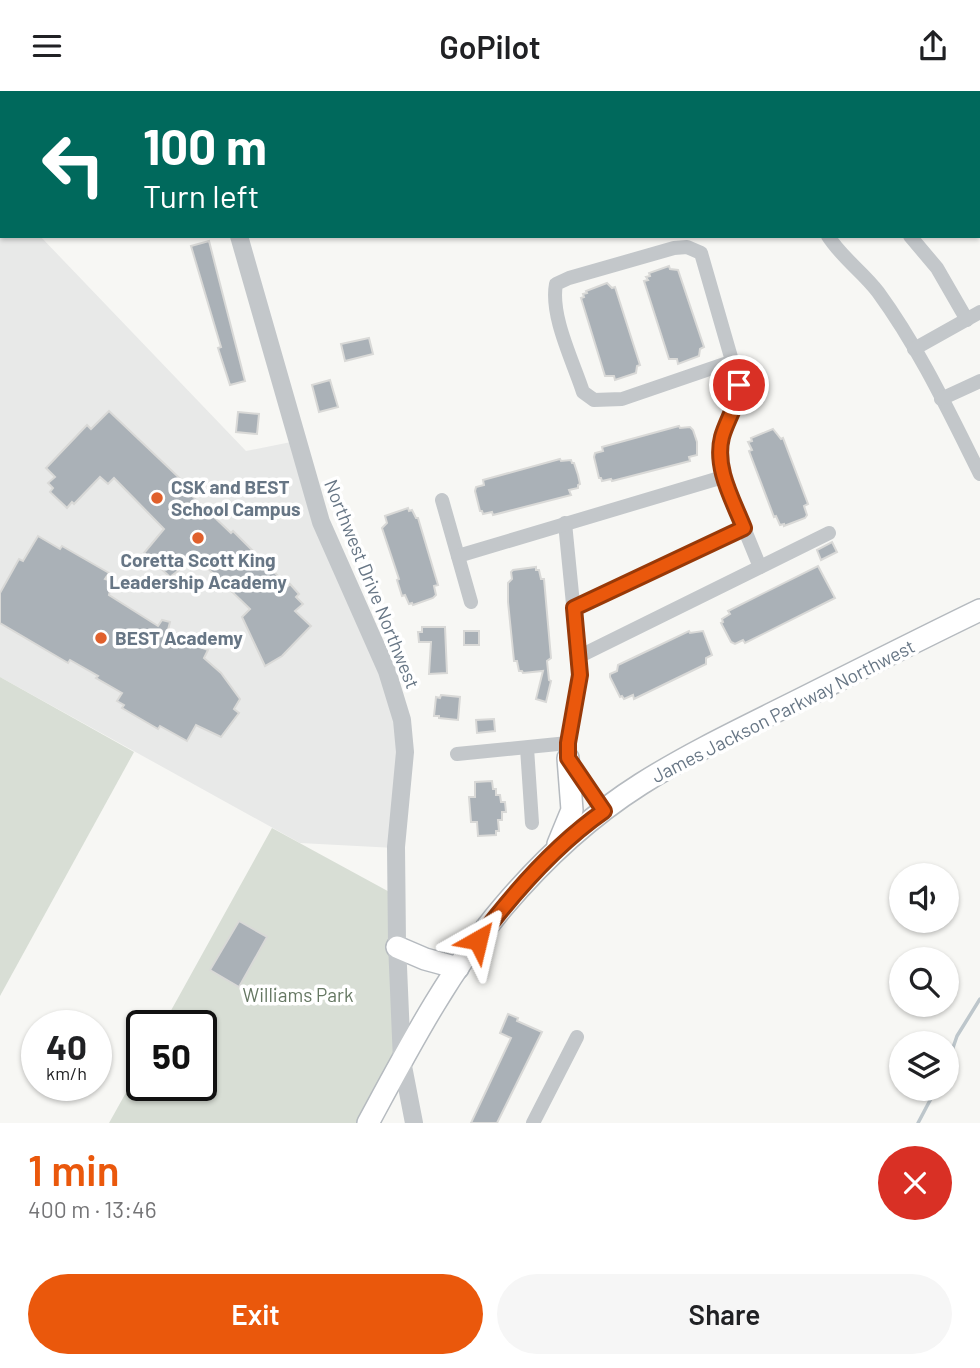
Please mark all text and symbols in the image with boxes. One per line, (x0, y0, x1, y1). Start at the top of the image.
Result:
icon: menu (28, 27, 66, 65)
text: GoPilot (439, 27, 541, 65)
icon: share (914, 27, 952, 65)
text: 100 m (143, 116, 267, 175)
icon: left (28, 119, 119, 210)
text: Turn left (143, 176, 260, 214)
pin (709, 355, 769, 415)
icon: arrive (720, 366, 758, 404)
place label: CSK and BEST School Campus (171, 475, 301, 520)
street label: Northwest Drive Northwest (320, 476, 425, 692)
marker: CSK and BEST School Campus (149, 490, 165, 506)
marker: Coretta Scott King Leadership Academy (190, 530, 206, 546)
place label: Coretta Scott King Leadership Academy (109, 548, 287, 593)
place label: BEST Academy (115, 626, 243, 649)
marker: BEST Academy (93, 630, 109, 646)
street label: James Jackson Parkway Northwest (647, 634, 918, 787)
map controls (889, 863, 959, 1101)
button: sound (889, 863, 959, 933)
position arrow (441, 903, 515, 977)
button: search (889, 947, 959, 1017)
park label: Williams Park (243, 983, 353, 1006)
speed limit sign: 50 (126, 1010, 217, 1101)
text: 40 (46, 1025, 87, 1067)
button: layers (889, 1031, 959, 1101)
text: km/h (46, 1062, 87, 1084)
text: 1 min (28, 1144, 120, 1194)
button: close (878, 1146, 952, 1220)
text: 400 m · 13:46 (28, 1195, 157, 1223)
button: Exit (28, 1274, 483, 1354)
button: Share (497, 1274, 952, 1354)

